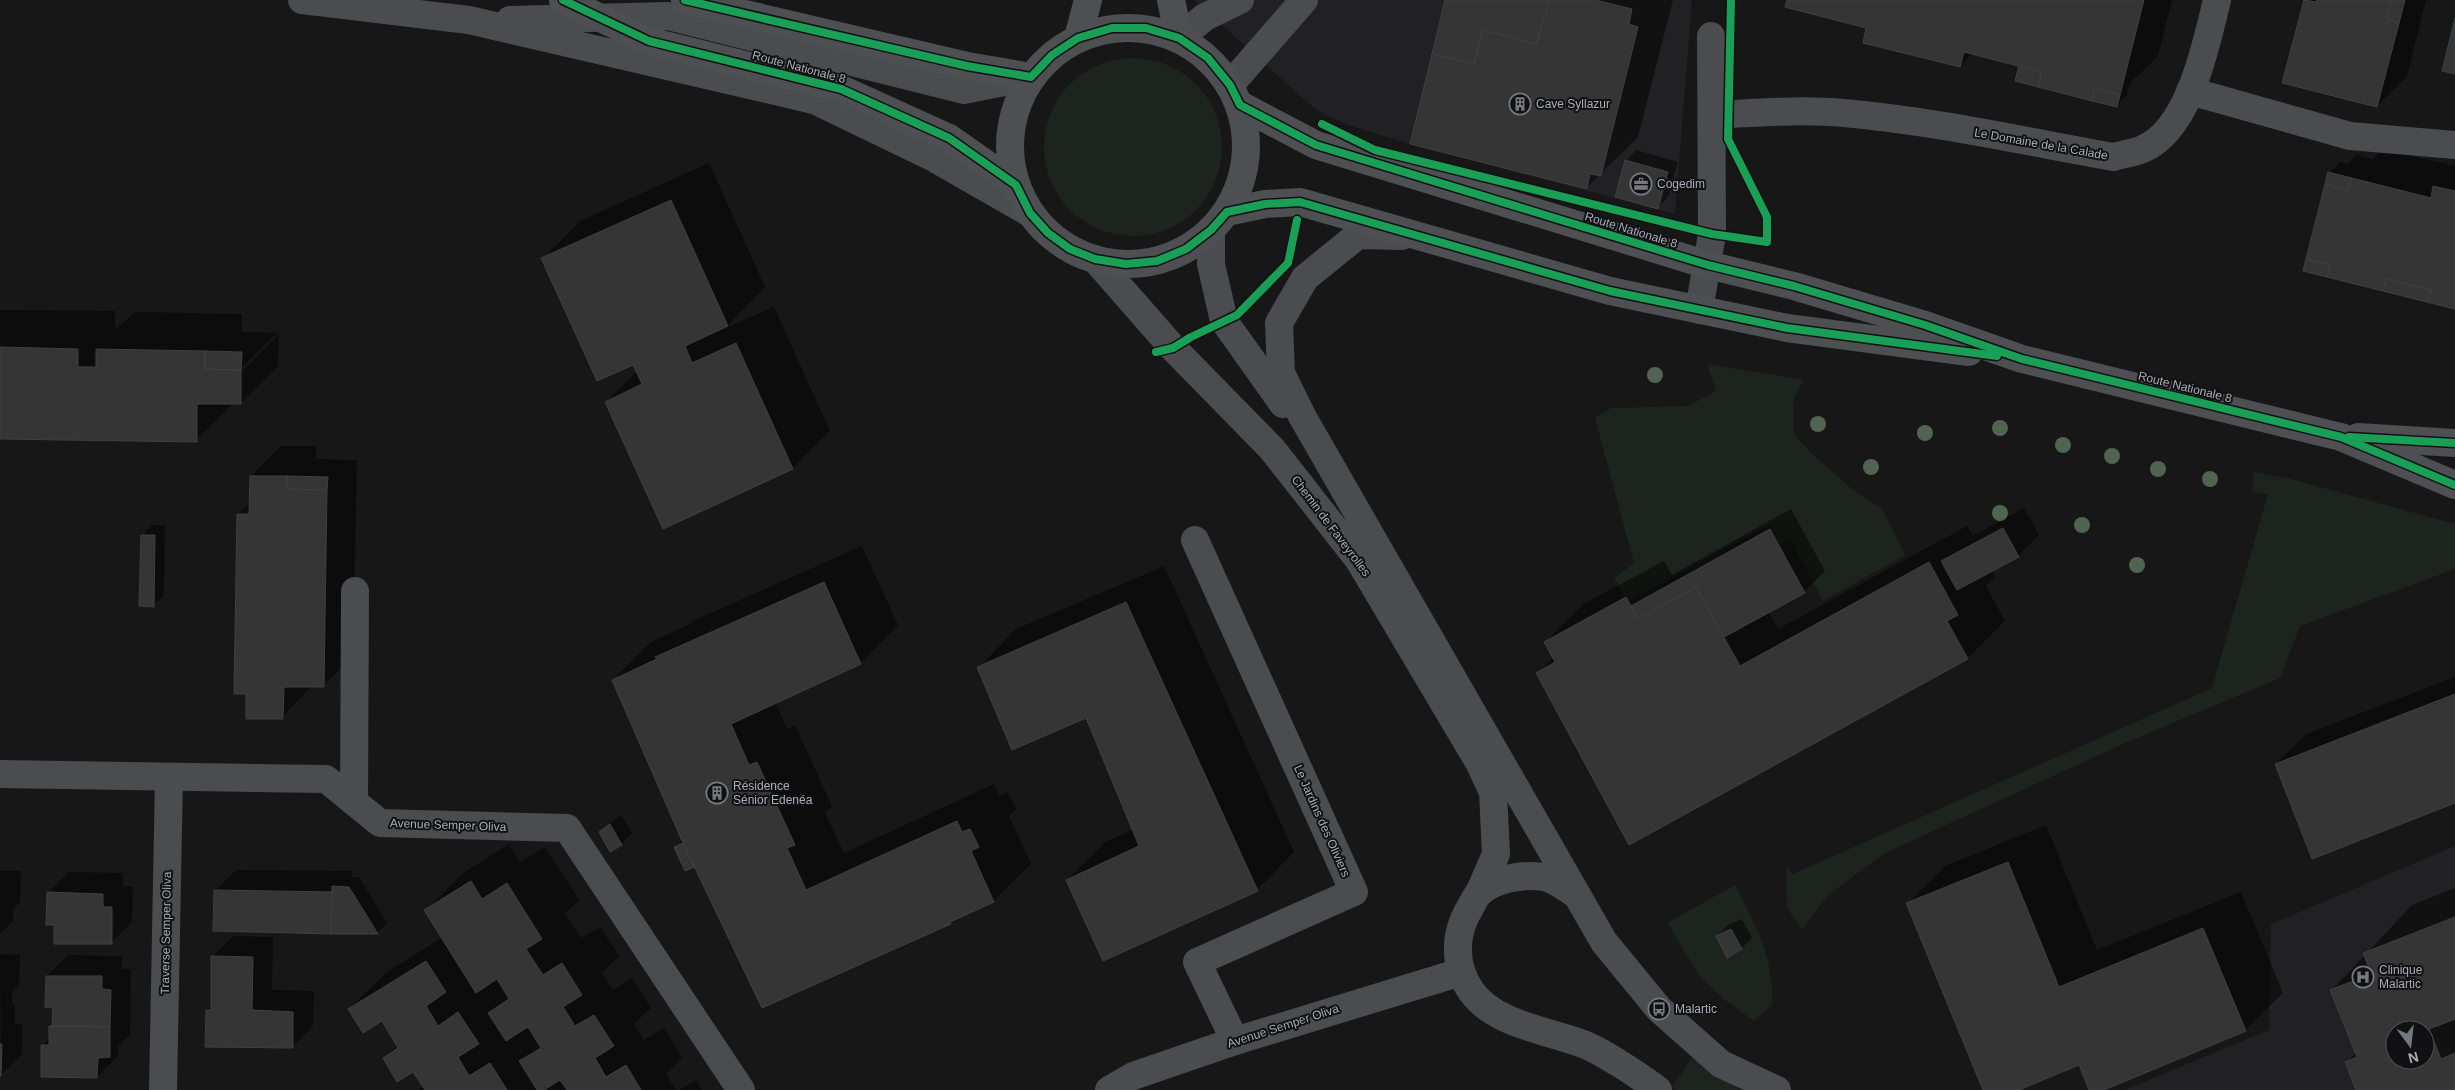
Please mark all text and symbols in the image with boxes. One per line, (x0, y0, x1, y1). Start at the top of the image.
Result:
street label: Route Nationale 8 (751, 48, 848, 86)
building icon: Cave Syllazur (1508, 92, 1532, 116)
place label: Cave Syllazur (1536, 97, 1610, 111)
street label: Le Domaine de la Calade (1973, 125, 2109, 163)
office icon: Cogedim (1629, 172, 1653, 196)
place label: Cogedim (1657, 177, 1705, 191)
street label: Route Nationale 8 (1583, 209, 1679, 251)
street label: Route Nationale 8 (2137, 369, 2234, 405)
street label: Chemin de Faveyrolles (1288, 473, 1374, 579)
street label: Le Jardins des Oliviers (1291, 763, 1353, 879)
place label: Résidence Sénior Edenéa (733, 779, 813, 807)
building icon: Résidence Sénior Edenéa (705, 781, 729, 805)
street label: Avenue Semper Oliva (390, 816, 507, 834)
street label: Traverse Semper Oliva (158, 871, 174, 995)
place label: Clinique Malartic (2379, 963, 2423, 991)
hospital icon: Clinique Malartic (2351, 965, 2375, 989)
bus stop icon: Malartic (1647, 997, 1671, 1021)
street label: Avenue Semper Oliva (1225, 1001, 1341, 1051)
place label: Malartic (1675, 1002, 1717, 1016)
north arrow (2385, 1020, 2435, 1070)
text: N (2406, 1049, 2420, 1067)

